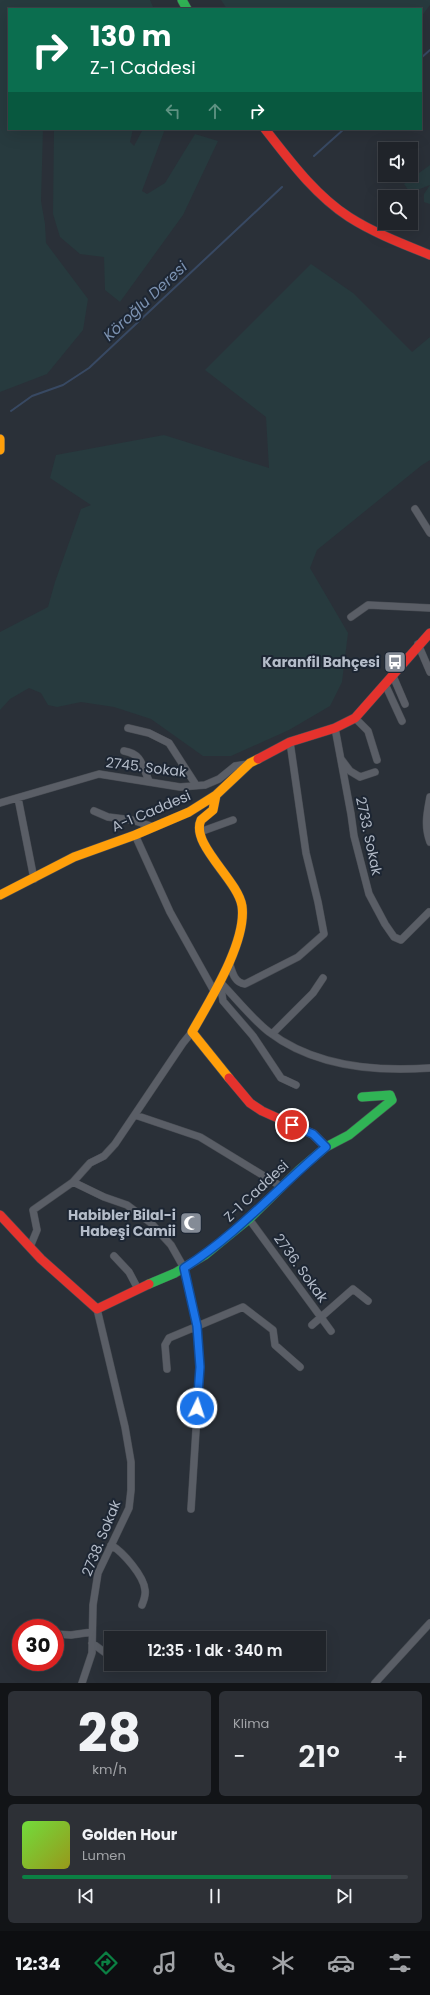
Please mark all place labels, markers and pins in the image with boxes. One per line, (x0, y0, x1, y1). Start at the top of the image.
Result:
bus stop icon: Karanfil Bahçesi (382, 649, 408, 675)
place label: Karanfil Bahçesi (262, 652, 380, 672)
pin (275, 1108, 309, 1142)
place label: Habibler Bilal-i Habeşi Camii (68, 1205, 176, 1241)
mosque icon: Habibler Bilal-i Habeşi Camii (178, 1210, 204, 1236)

